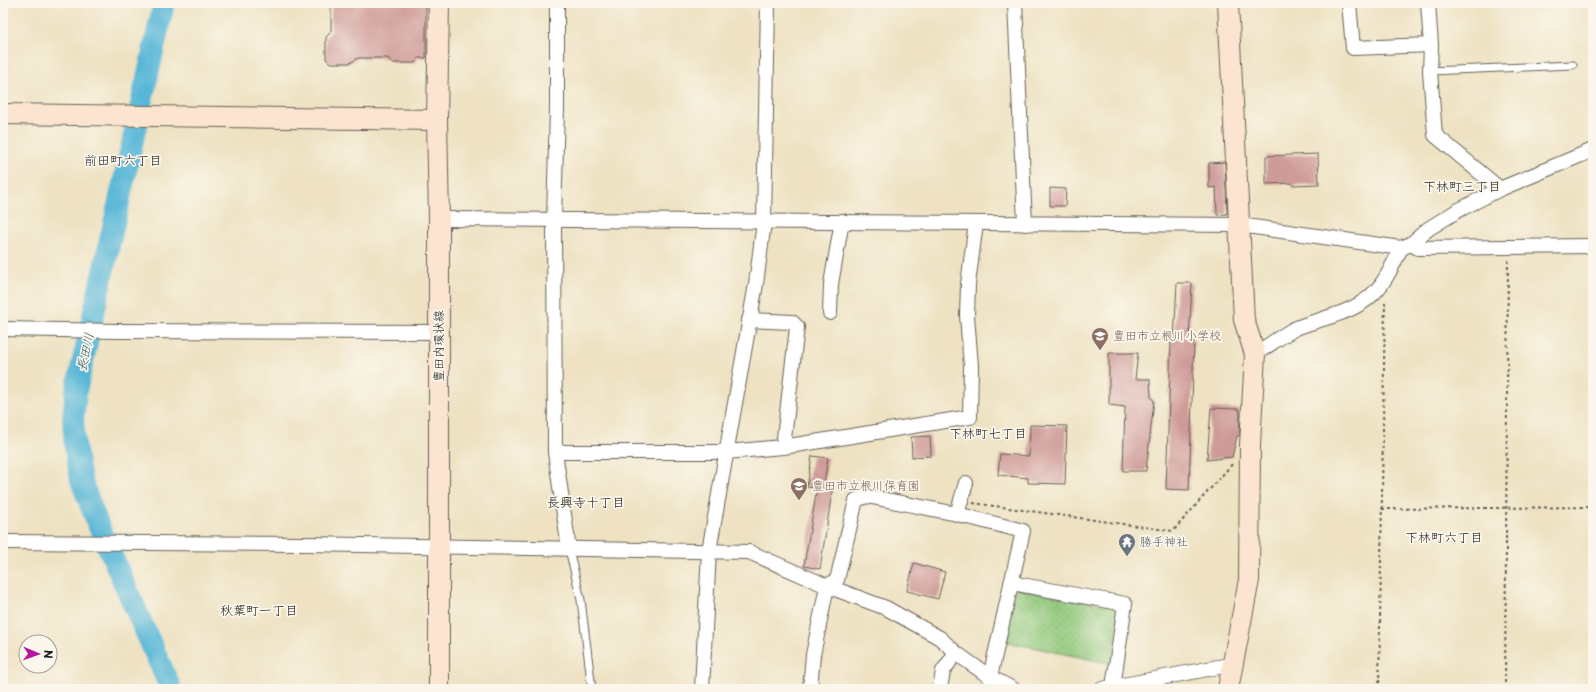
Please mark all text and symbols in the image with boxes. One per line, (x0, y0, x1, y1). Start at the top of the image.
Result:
district label: 前田町六丁目 (84, 150, 162, 169)
district label: 下林町三丁目 (1423, 176, 1501, 195)
street label: 豊田内環状線 (429, 310, 447, 382)
school or university icon: 豊田市立根川小学校 (1090, 326, 1110, 351)
place label: 豊田市立根川小学校 (1113, 326, 1221, 344)
water label: 長田川 (71, 331, 98, 373)
district label: 下林町七丁目 (949, 423, 1027, 442)
school or university icon: 豊田市立根川保育園 (789, 476, 809, 501)
place label: 豊田市立根川保育園 (812, 476, 920, 494)
district label: 長興寺十丁目 (547, 492, 625, 511)
district label: 下林町六丁目 (1405, 527, 1483, 546)
temple icon: 勝手神社 (1117, 532, 1137, 557)
place label: 勝手神社 (1140, 532, 1188, 550)
district label: 秋葉町一丁目 (220, 600, 298, 619)
north arrow (18, 634, 58, 674)
text: N (40, 650, 57, 659)

